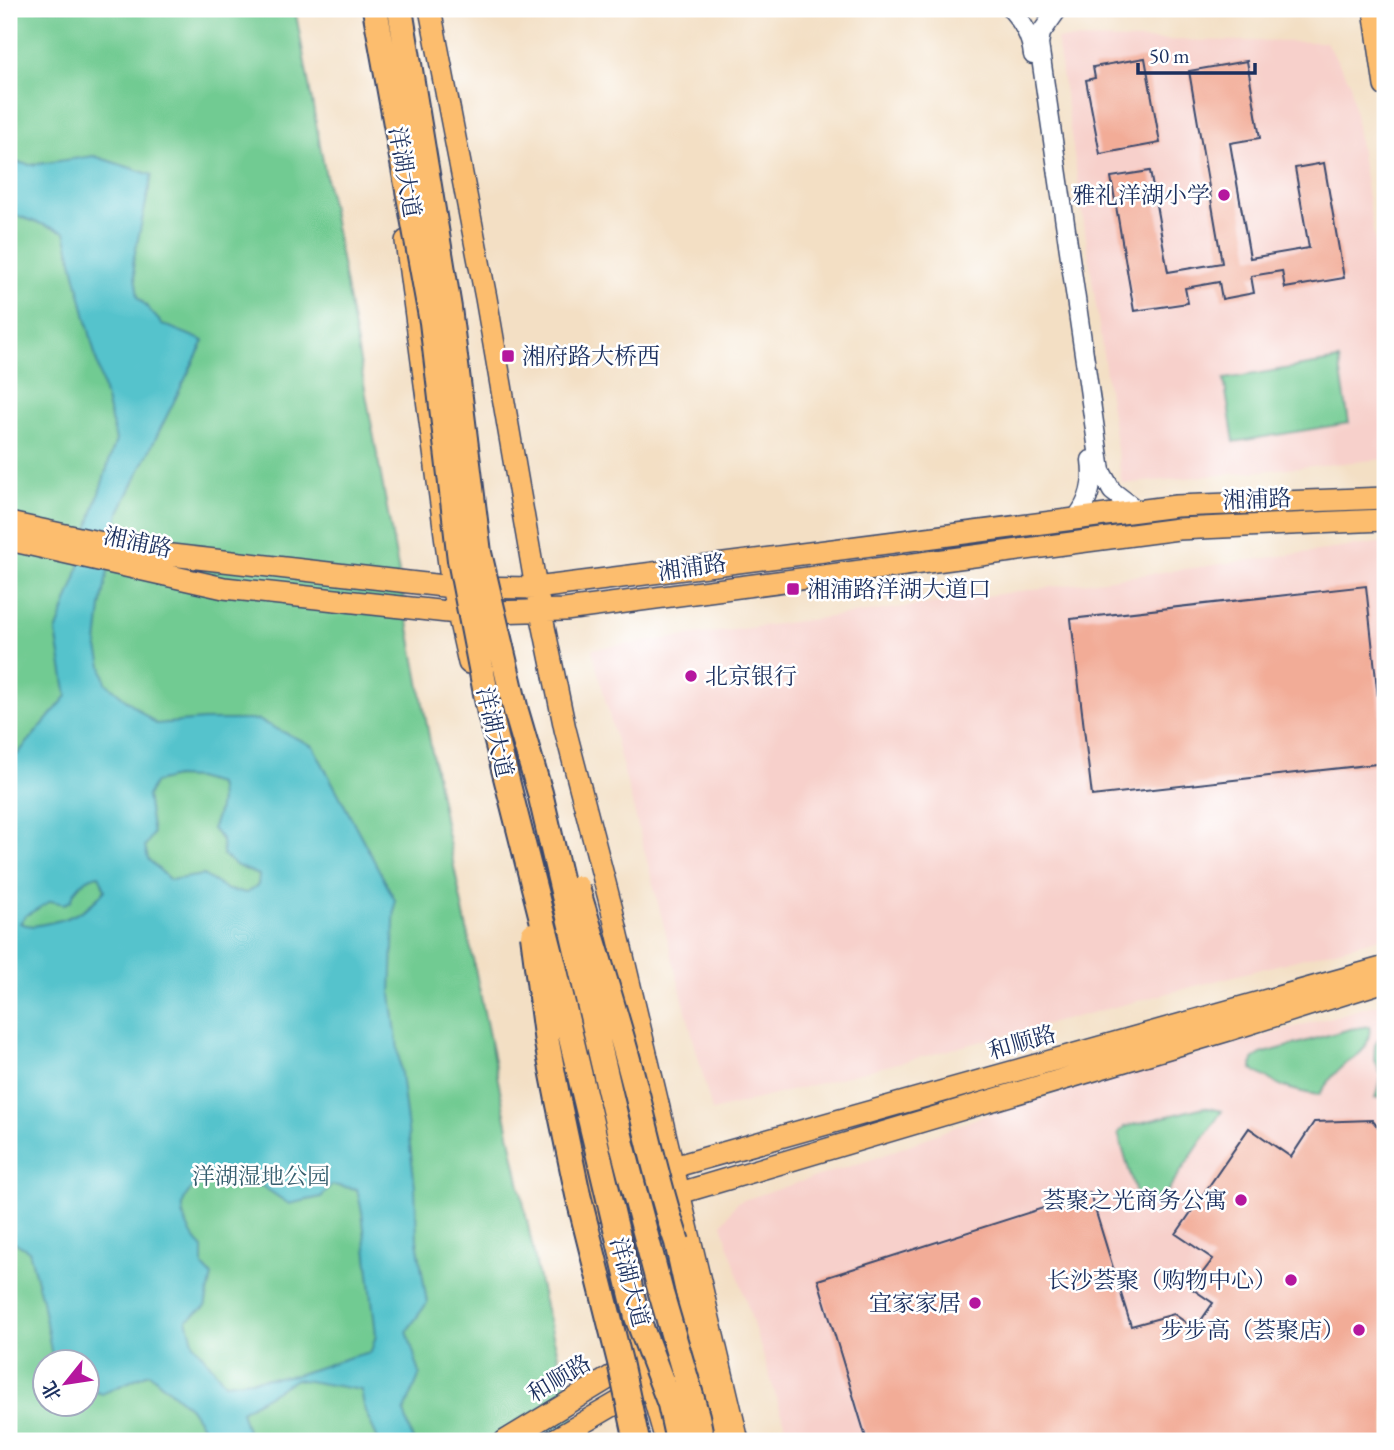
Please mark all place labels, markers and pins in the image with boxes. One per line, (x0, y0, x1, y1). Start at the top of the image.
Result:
place label: 雅礼洋湖小学 (1072, 180, 1210, 210)
marker: 雅礼洋湖小学 (1216, 187, 1232, 203)
place label: 湘府路大桥西 (522, 341, 660, 371)
marker: 湘府路大桥西 (500, 348, 516, 364)
place label: 湘浦路洋湖大道口 (807, 574, 991, 604)
marker: 湘浦路洋湖大道口 (785, 581, 801, 597)
place label: 北京银行 (705, 661, 797, 691)
marker: 北京银行 (683, 668, 699, 684)
place label: 荟聚之光商务公寓 (1043, 1185, 1227, 1215)
marker: 荟聚之光商务公寓 (1233, 1192, 1249, 1208)
place label: 长沙荟聚（购物中心） (1047, 1265, 1277, 1295)
marker: 长沙荟聚（购物中心） (1283, 1272, 1299, 1288)
place label: 宜家家居 (869, 1288, 961, 1318)
marker: 宜家家居 (967, 1295, 983, 1311)
place label: 步步高（荟聚店） (1161, 1315, 1345, 1345)
marker: 步步高（荟聚店） (1351, 1322, 1367, 1338)

